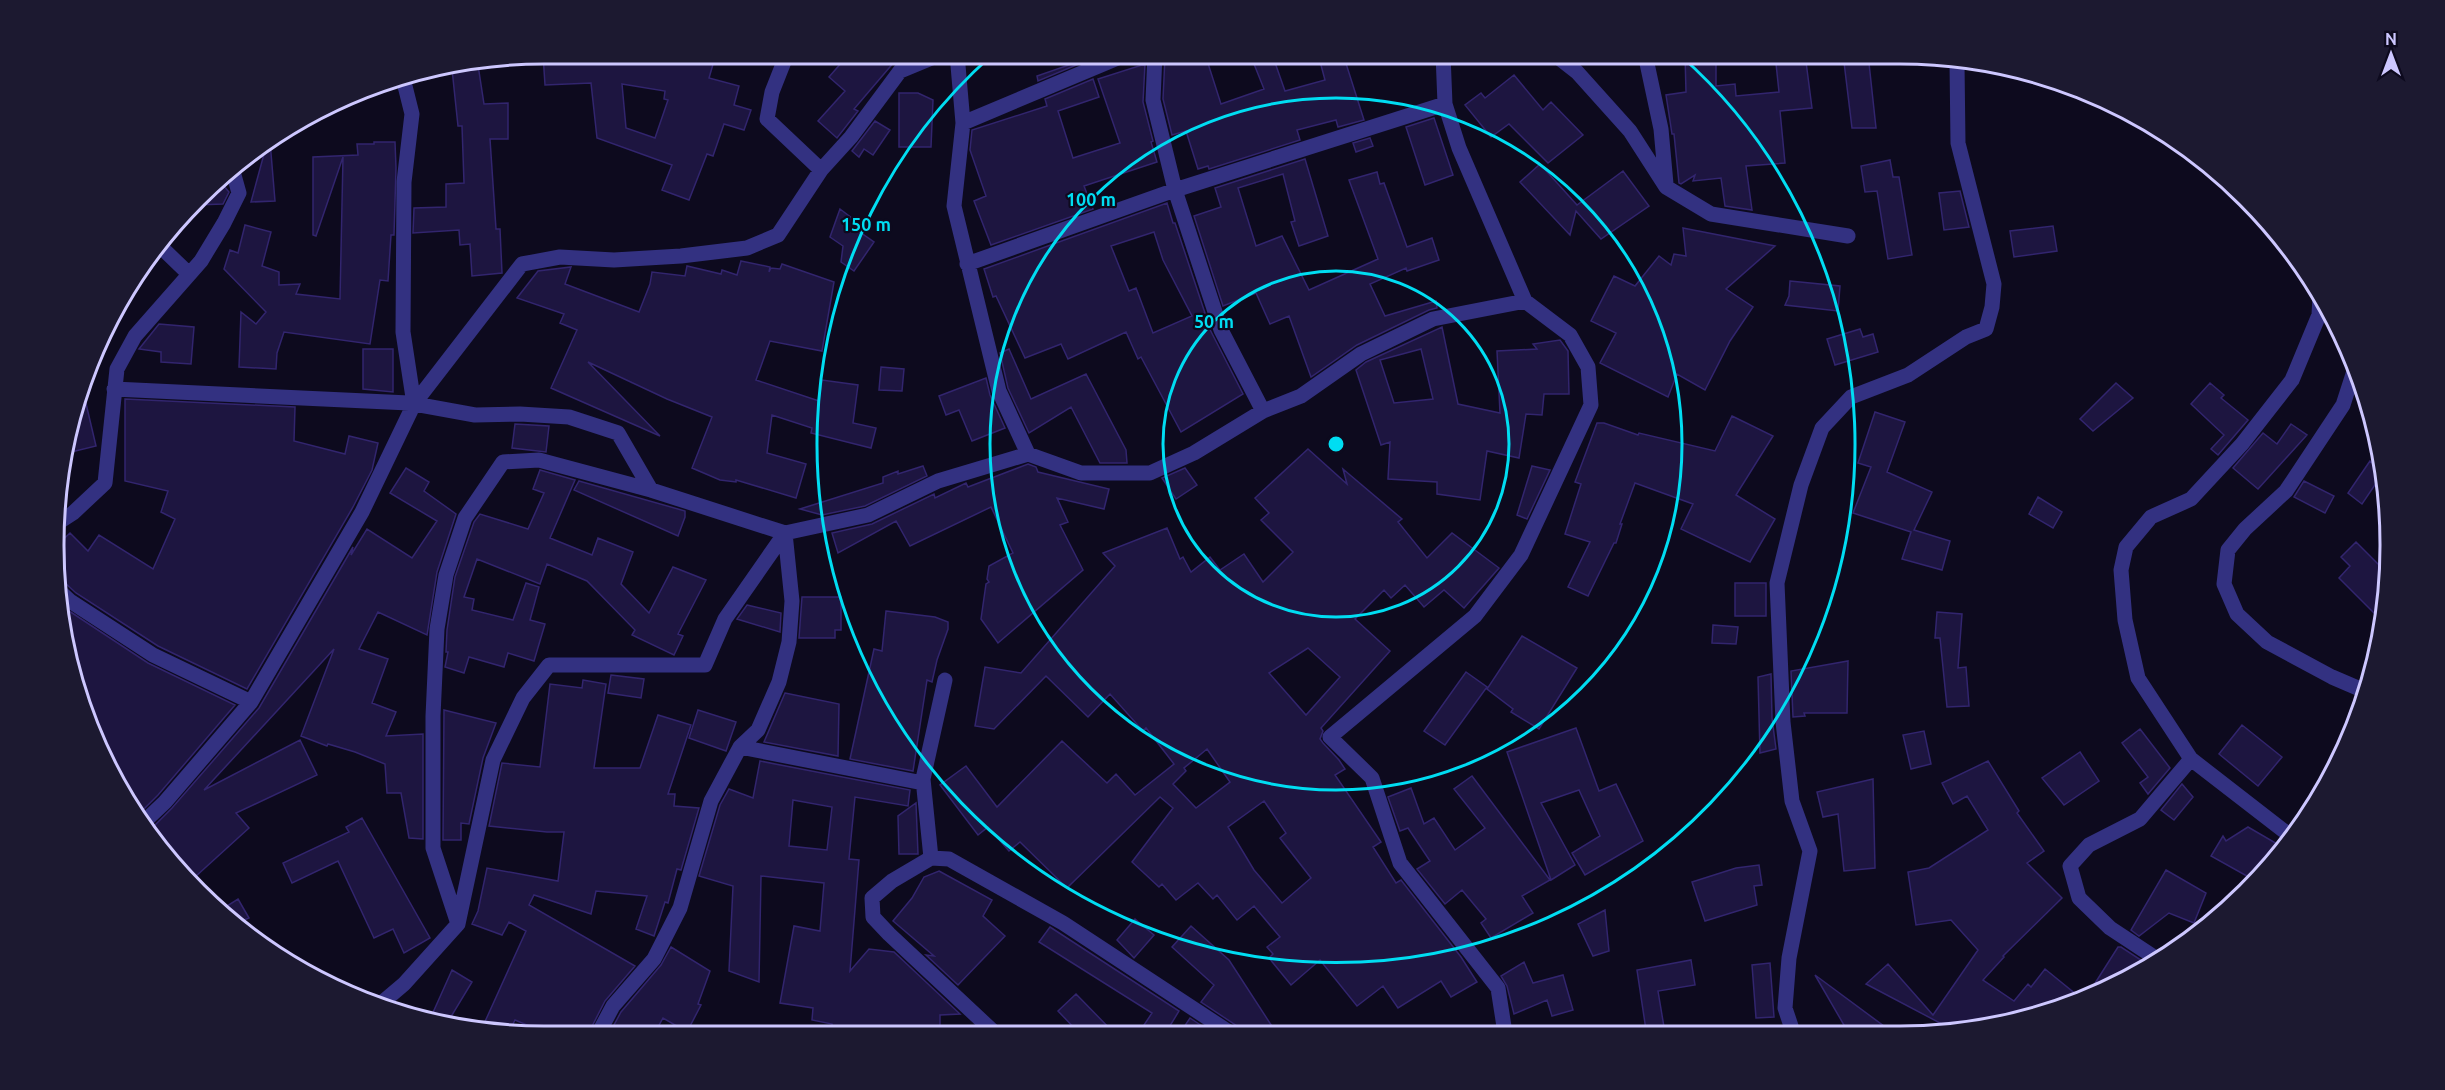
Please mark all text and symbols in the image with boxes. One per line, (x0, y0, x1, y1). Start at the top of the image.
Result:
north arrow (2361, 24, 2421, 84)
text: N (2385, 30, 2397, 48)
text: 100 m (1066, 189, 1116, 209)
text: 150 m (841, 214, 891, 234)
text: 50 m (1194, 311, 1234, 331)
centre of rings (1326, 434, 1346, 454)

